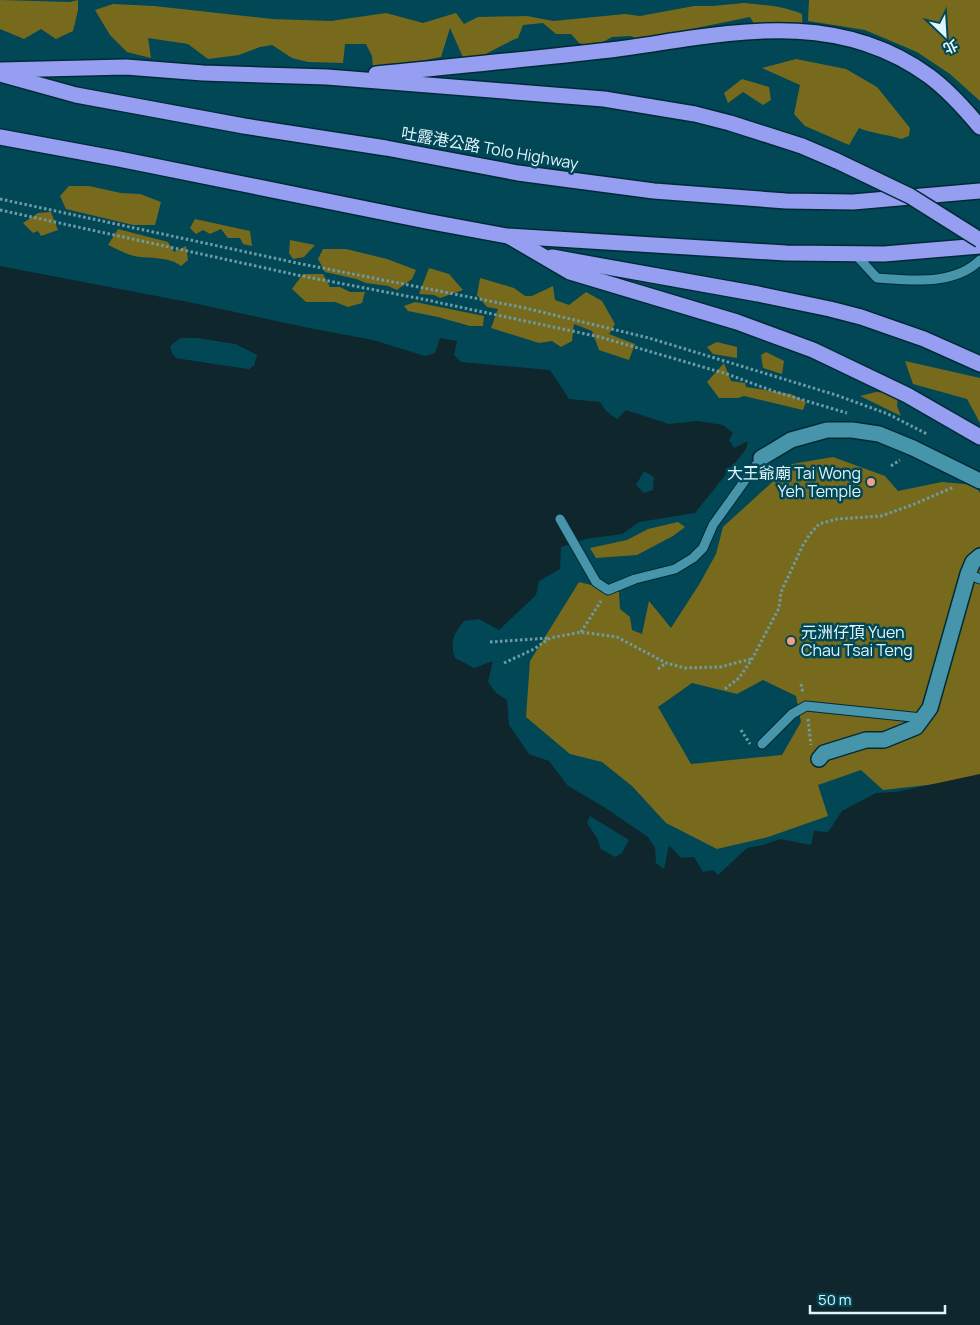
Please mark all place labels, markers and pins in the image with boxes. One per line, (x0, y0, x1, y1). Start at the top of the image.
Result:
place label: 大王爺廟 Tai Wong Yeh Temple (727, 462, 861, 502)
marker: 大王爺廟 Tai Wong Yeh Temple (865, 476, 877, 488)
place label: 元洲仔頂 Yuen Chau Tsai Teng (801, 621, 913, 661)
marker: 元洲仔頂 Yuen Chau Tsai Teng (785, 635, 797, 647)

